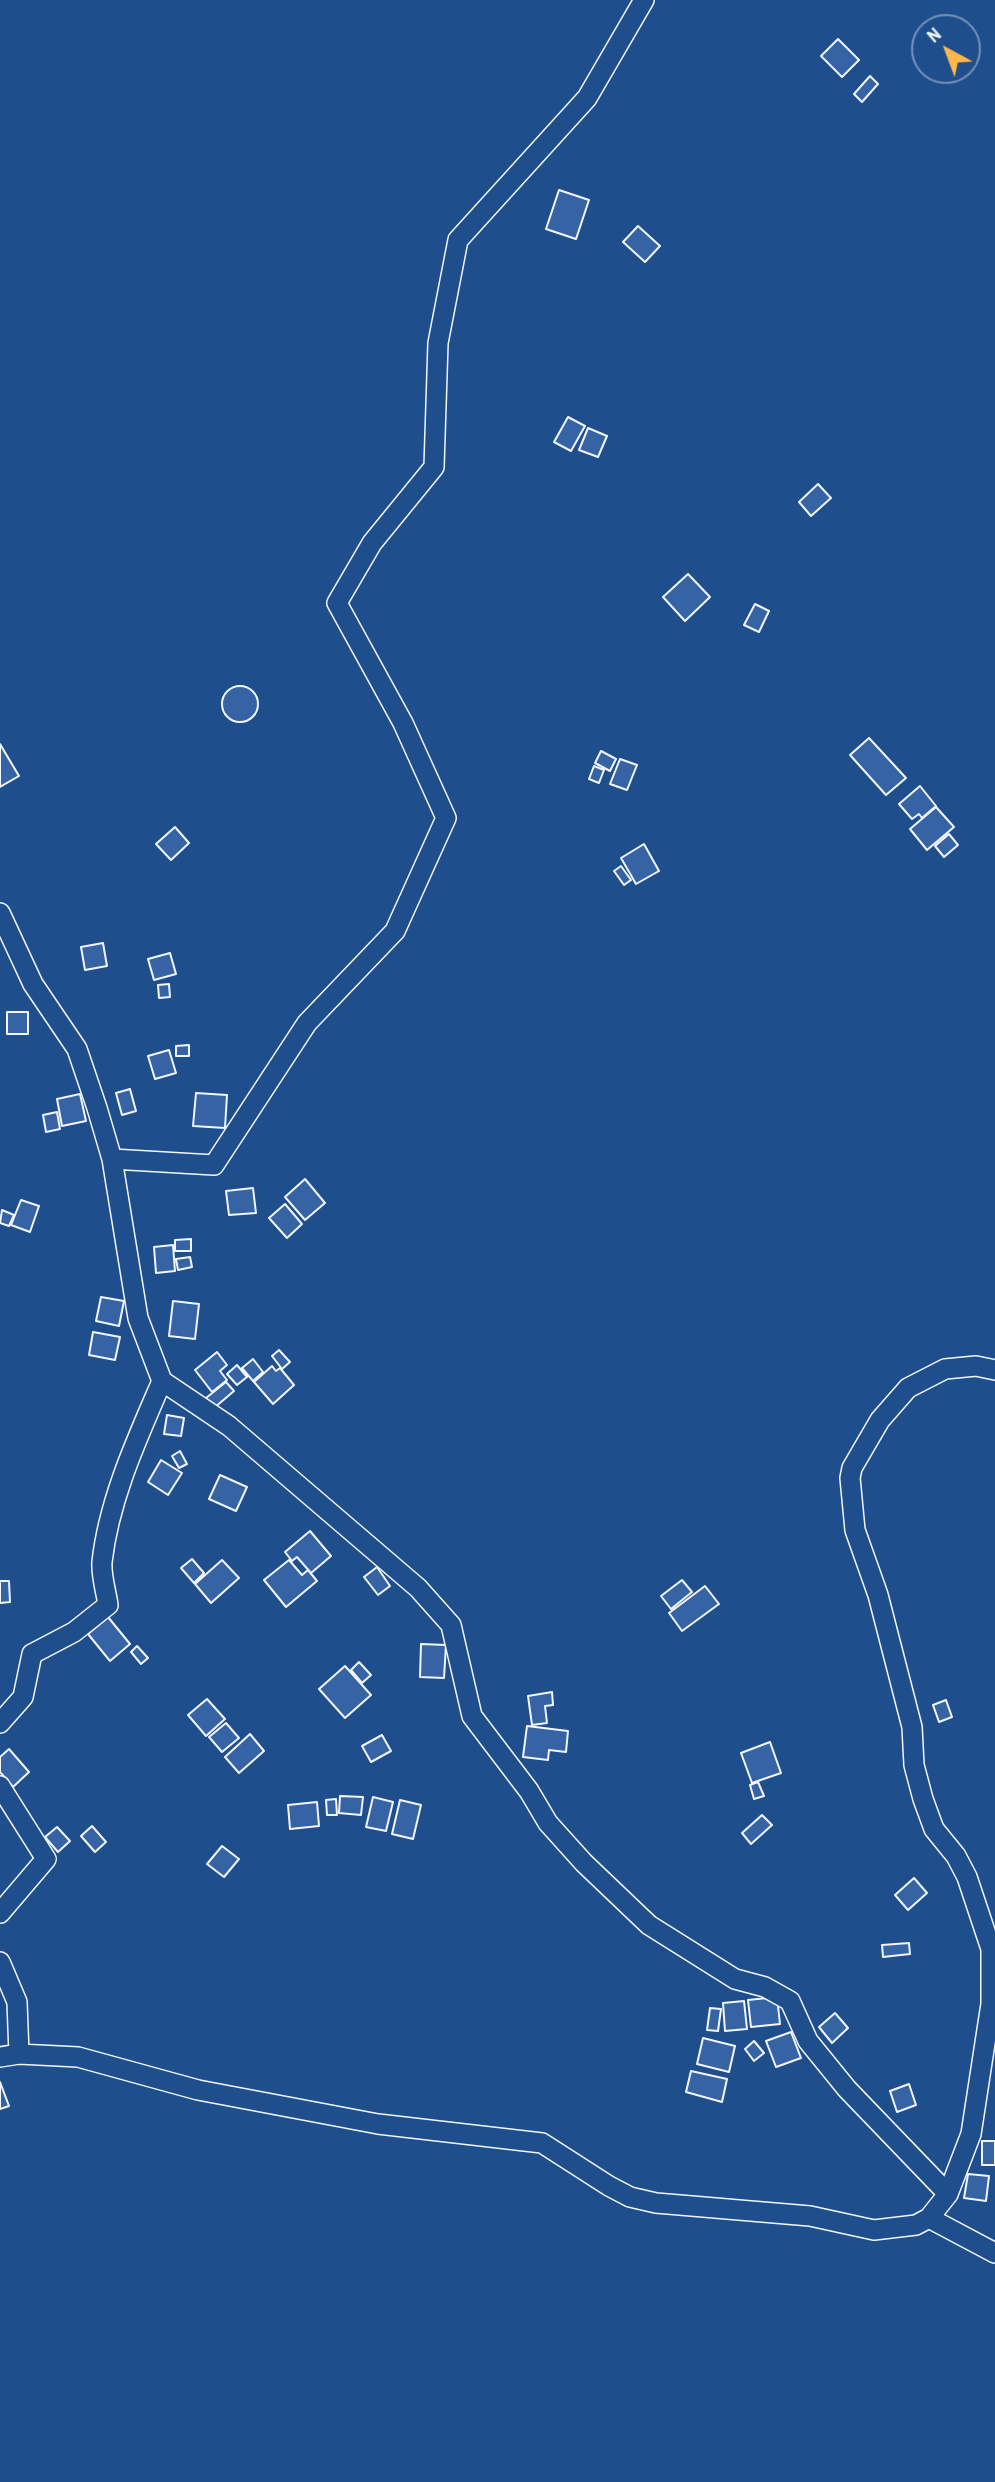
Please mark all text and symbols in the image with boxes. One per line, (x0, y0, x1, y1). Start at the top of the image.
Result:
north arrow (911, 14, 981, 84)
text: N (921, 21, 946, 48)

